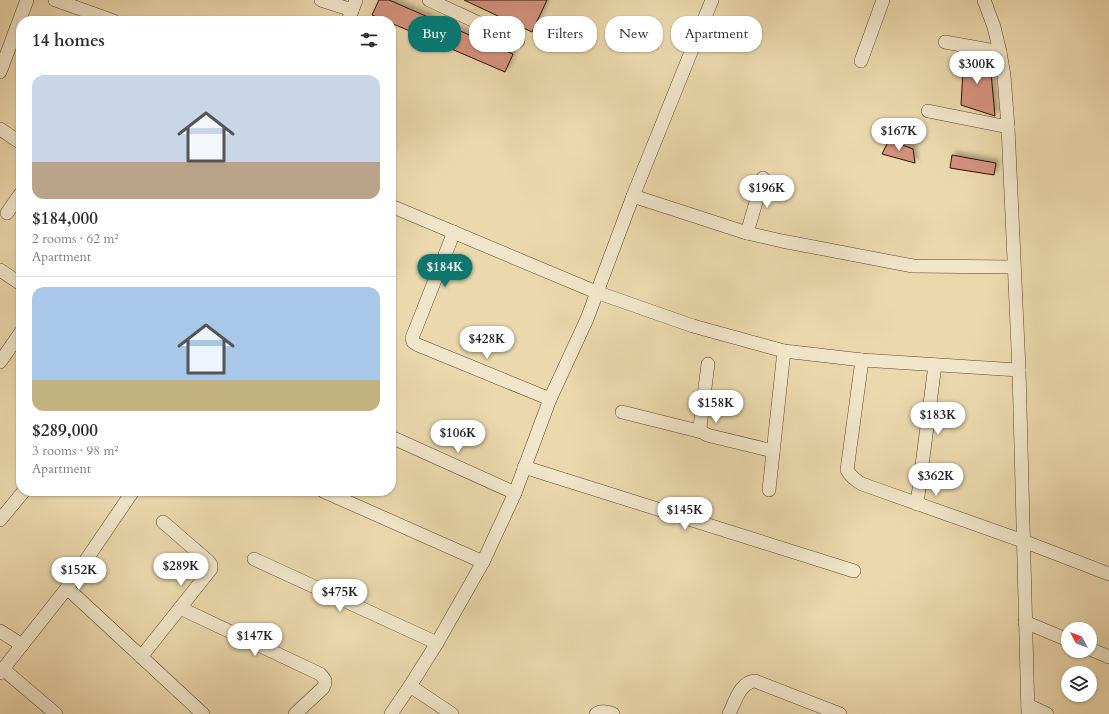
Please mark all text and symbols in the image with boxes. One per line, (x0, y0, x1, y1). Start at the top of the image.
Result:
chip: Buy (408, 16, 461, 52)
chip: Rent (469, 16, 525, 52)
chip: Filters (533, 16, 597, 52)
chip: New (605, 16, 663, 52)
chip: Apartment (671, 16, 762, 52)
text: 14 homes (32, 29, 105, 52)
icon: filters (358, 29, 380, 51)
pin: $300K (949, 51, 1005, 85)
text: $300K (958, 55, 996, 73)
icon: home (170, 101, 242, 173)
pin: $167K (871, 118, 927, 152)
text: $167K (880, 122, 918, 140)
pin: $196K (739, 175, 795, 209)
text: $196K (748, 179, 786, 197)
text: $184,000 (32, 207, 98, 230)
text: 2 rooms · 62 m² (32, 230, 119, 248)
text: Apartment (32, 248, 91, 266)
pin: $184K (417, 254, 473, 288)
text: $184K (426, 258, 464, 276)
icon: home (170, 313, 242, 385)
pin: $428K (459, 326, 515, 360)
text: $428K (468, 330, 506, 348)
pin: $158K (688, 390, 744, 424)
text: $158K (697, 394, 735, 412)
pin: $183K (910, 402, 966, 436)
text: $183K (919, 406, 957, 424)
text: $289,000 (32, 419, 98, 442)
pin: $106K (430, 420, 486, 454)
text: $106K (439, 424, 477, 442)
text: 3 rooms · 98 m² (32, 442, 119, 460)
text: Apartment (32, 460, 91, 478)
pin: $362K (908, 463, 964, 497)
text: $362K (917, 467, 955, 485)
pin: $145K (657, 497, 713, 531)
text: $145K (666, 501, 704, 519)
pin: $289K (153, 553, 209, 587)
pin: $152K (51, 557, 107, 591)
text: $289K (162, 557, 200, 575)
text: $152K (60, 561, 98, 579)
pin: $475K (312, 579, 368, 613)
text: $475K (321, 583, 359, 601)
north arrow (1061, 622, 1097, 658)
map controls (1061, 622, 1097, 702)
pin: $147K (227, 623, 283, 657)
text: $147K (236, 627, 274, 645)
button: layers (1061, 666, 1097, 702)

